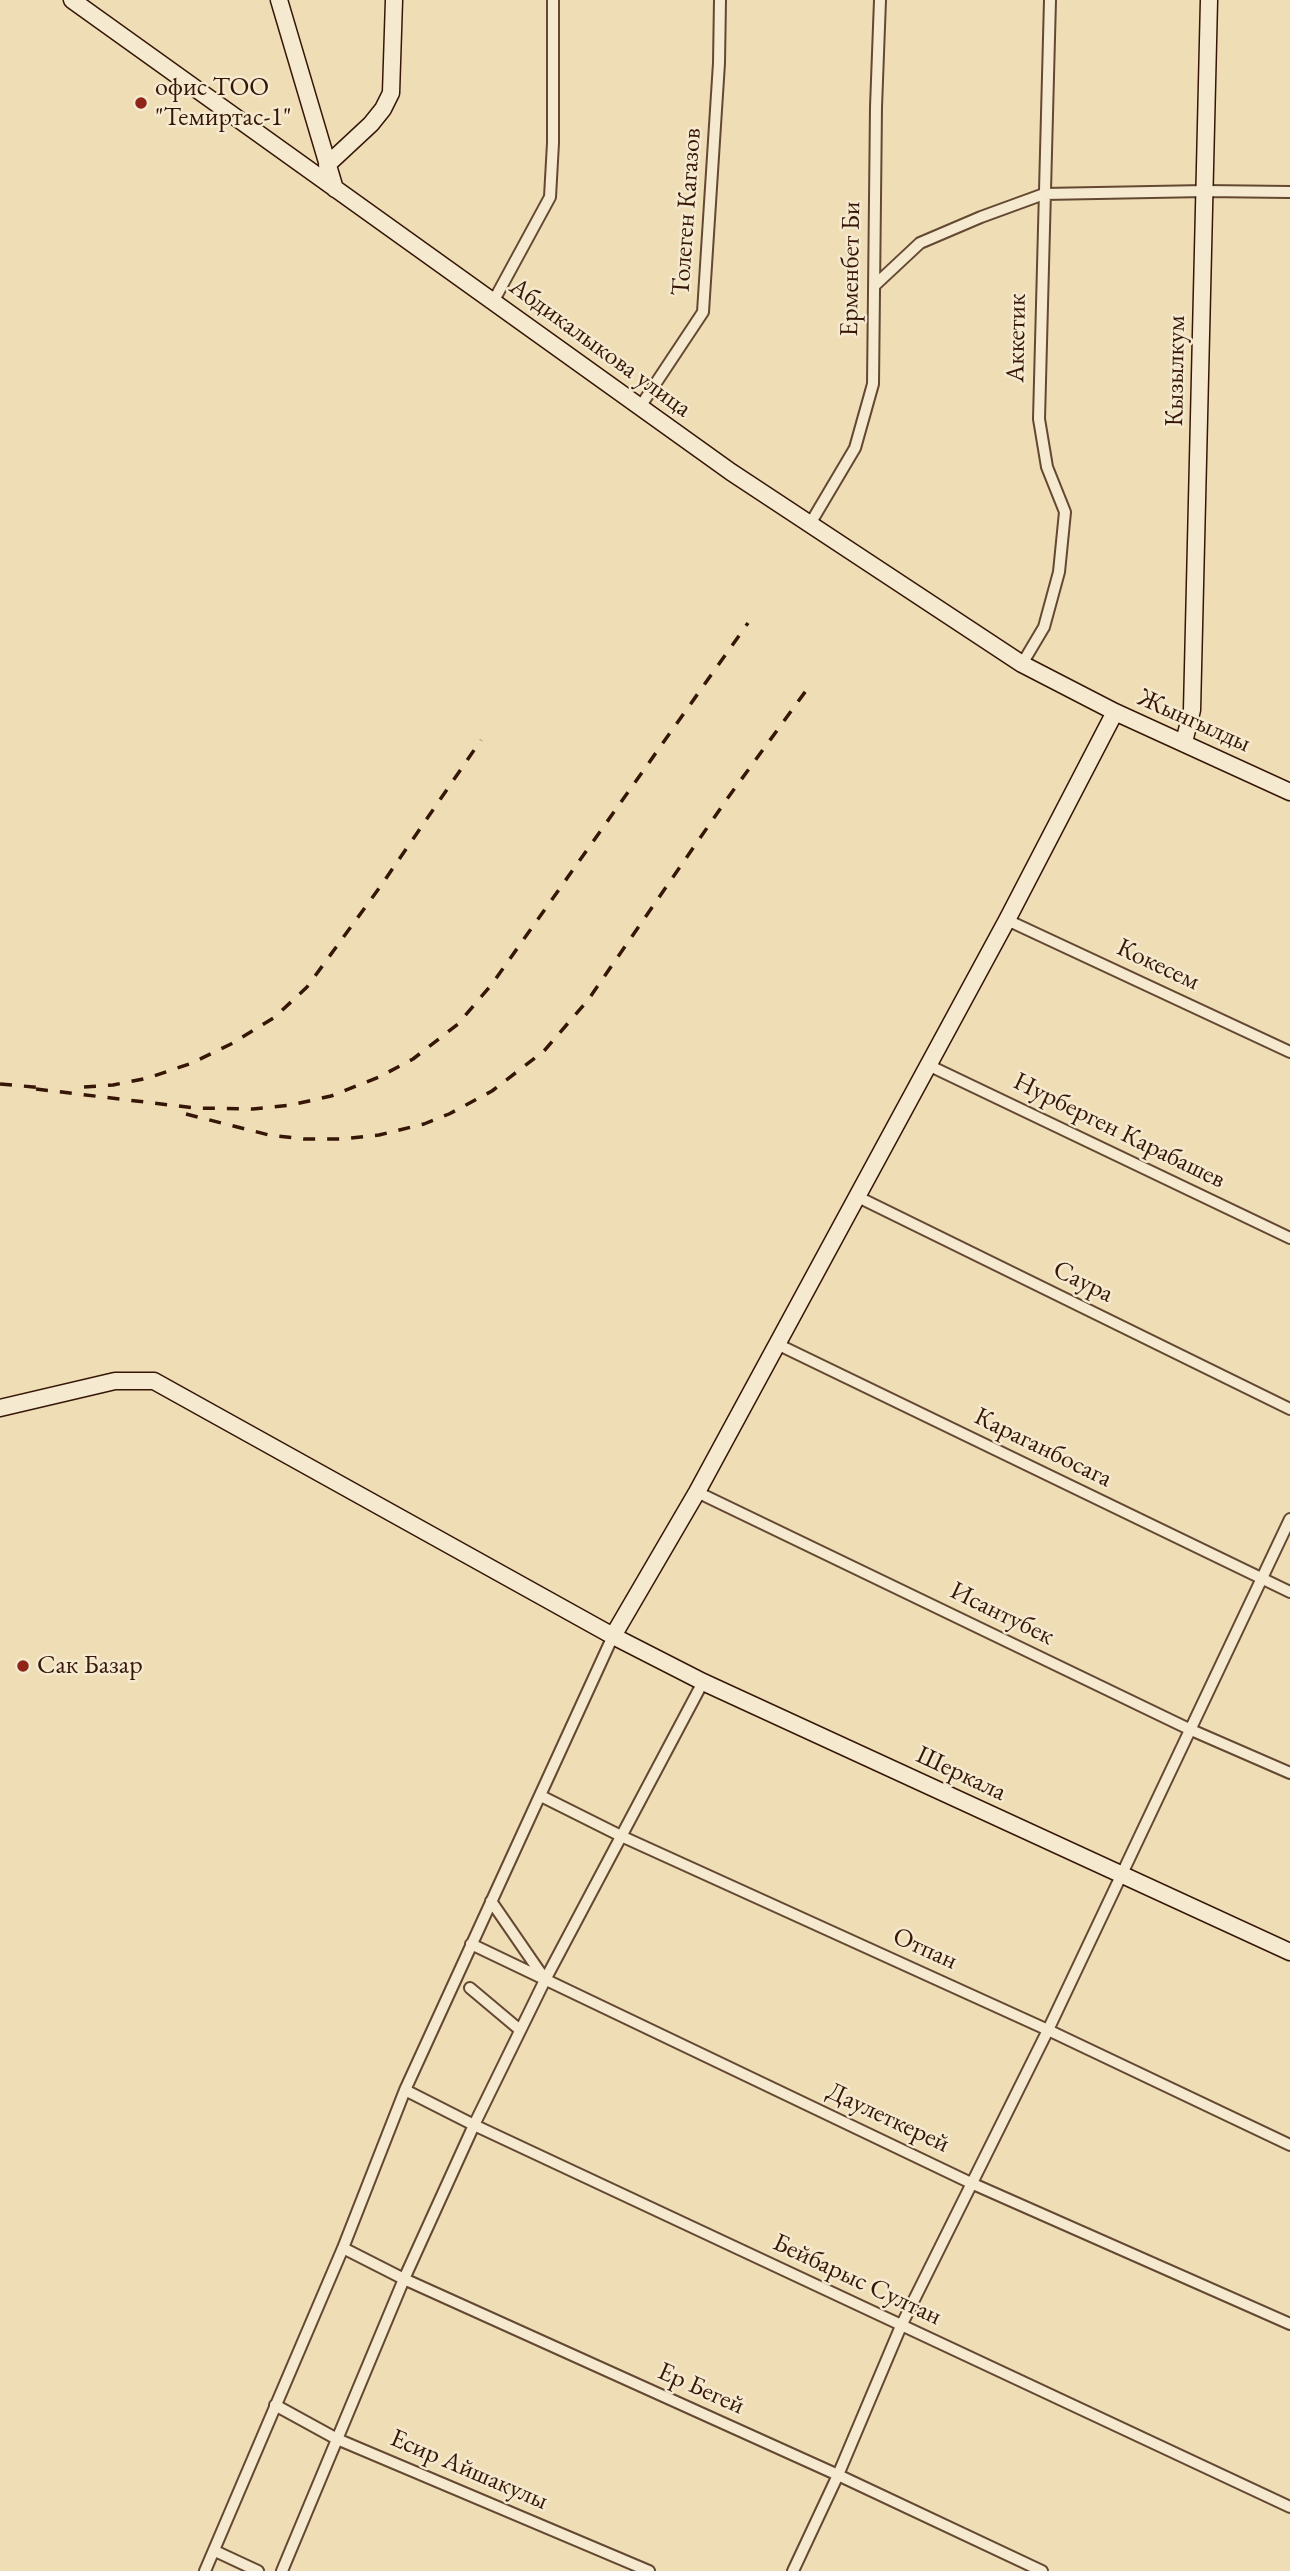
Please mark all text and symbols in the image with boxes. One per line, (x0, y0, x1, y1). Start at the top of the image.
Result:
place label: офис ТОО "Темиртас-1" (155, 72, 292, 134)
marker: офис ТОО "Темиртас-1" (133, 95, 149, 111)
street label: Толеген Кагазов (666, 127, 708, 297)
street label: Ерменбет Би (834, 201, 868, 337)
street label: Абдикалыкова улица (503, 271, 697, 425)
street label: Аккетик (1001, 293, 1033, 383)
street label: Кызылкум (1159, 315, 1193, 427)
street label: Жынгылды (1133, 682, 1255, 760)
street label: Кокесем (1112, 932, 1204, 998)
street label: Нурберген Карабашев (1008, 1066, 1230, 1196)
street label: Саура (1048, 1254, 1118, 1310)
street label: Караганбосага (969, 1401, 1117, 1495)
street label: Исантубек (945, 1575, 1059, 1653)
place label: Сак Базар (37, 1650, 143, 1682)
marker: Сак Базар (15, 1658, 31, 1674)
street label: Шеркала (911, 1740, 1011, 1808)
street label: Отпан (888, 1921, 962, 1977)
street label: Даулеткерей (822, 2076, 954, 2160)
street label: Бейбарыс Султан (768, 2227, 946, 2333)
street label: Ер Бегей (653, 2356, 749, 2422)
street label: Есир Айшакулы (385, 2423, 553, 2517)

